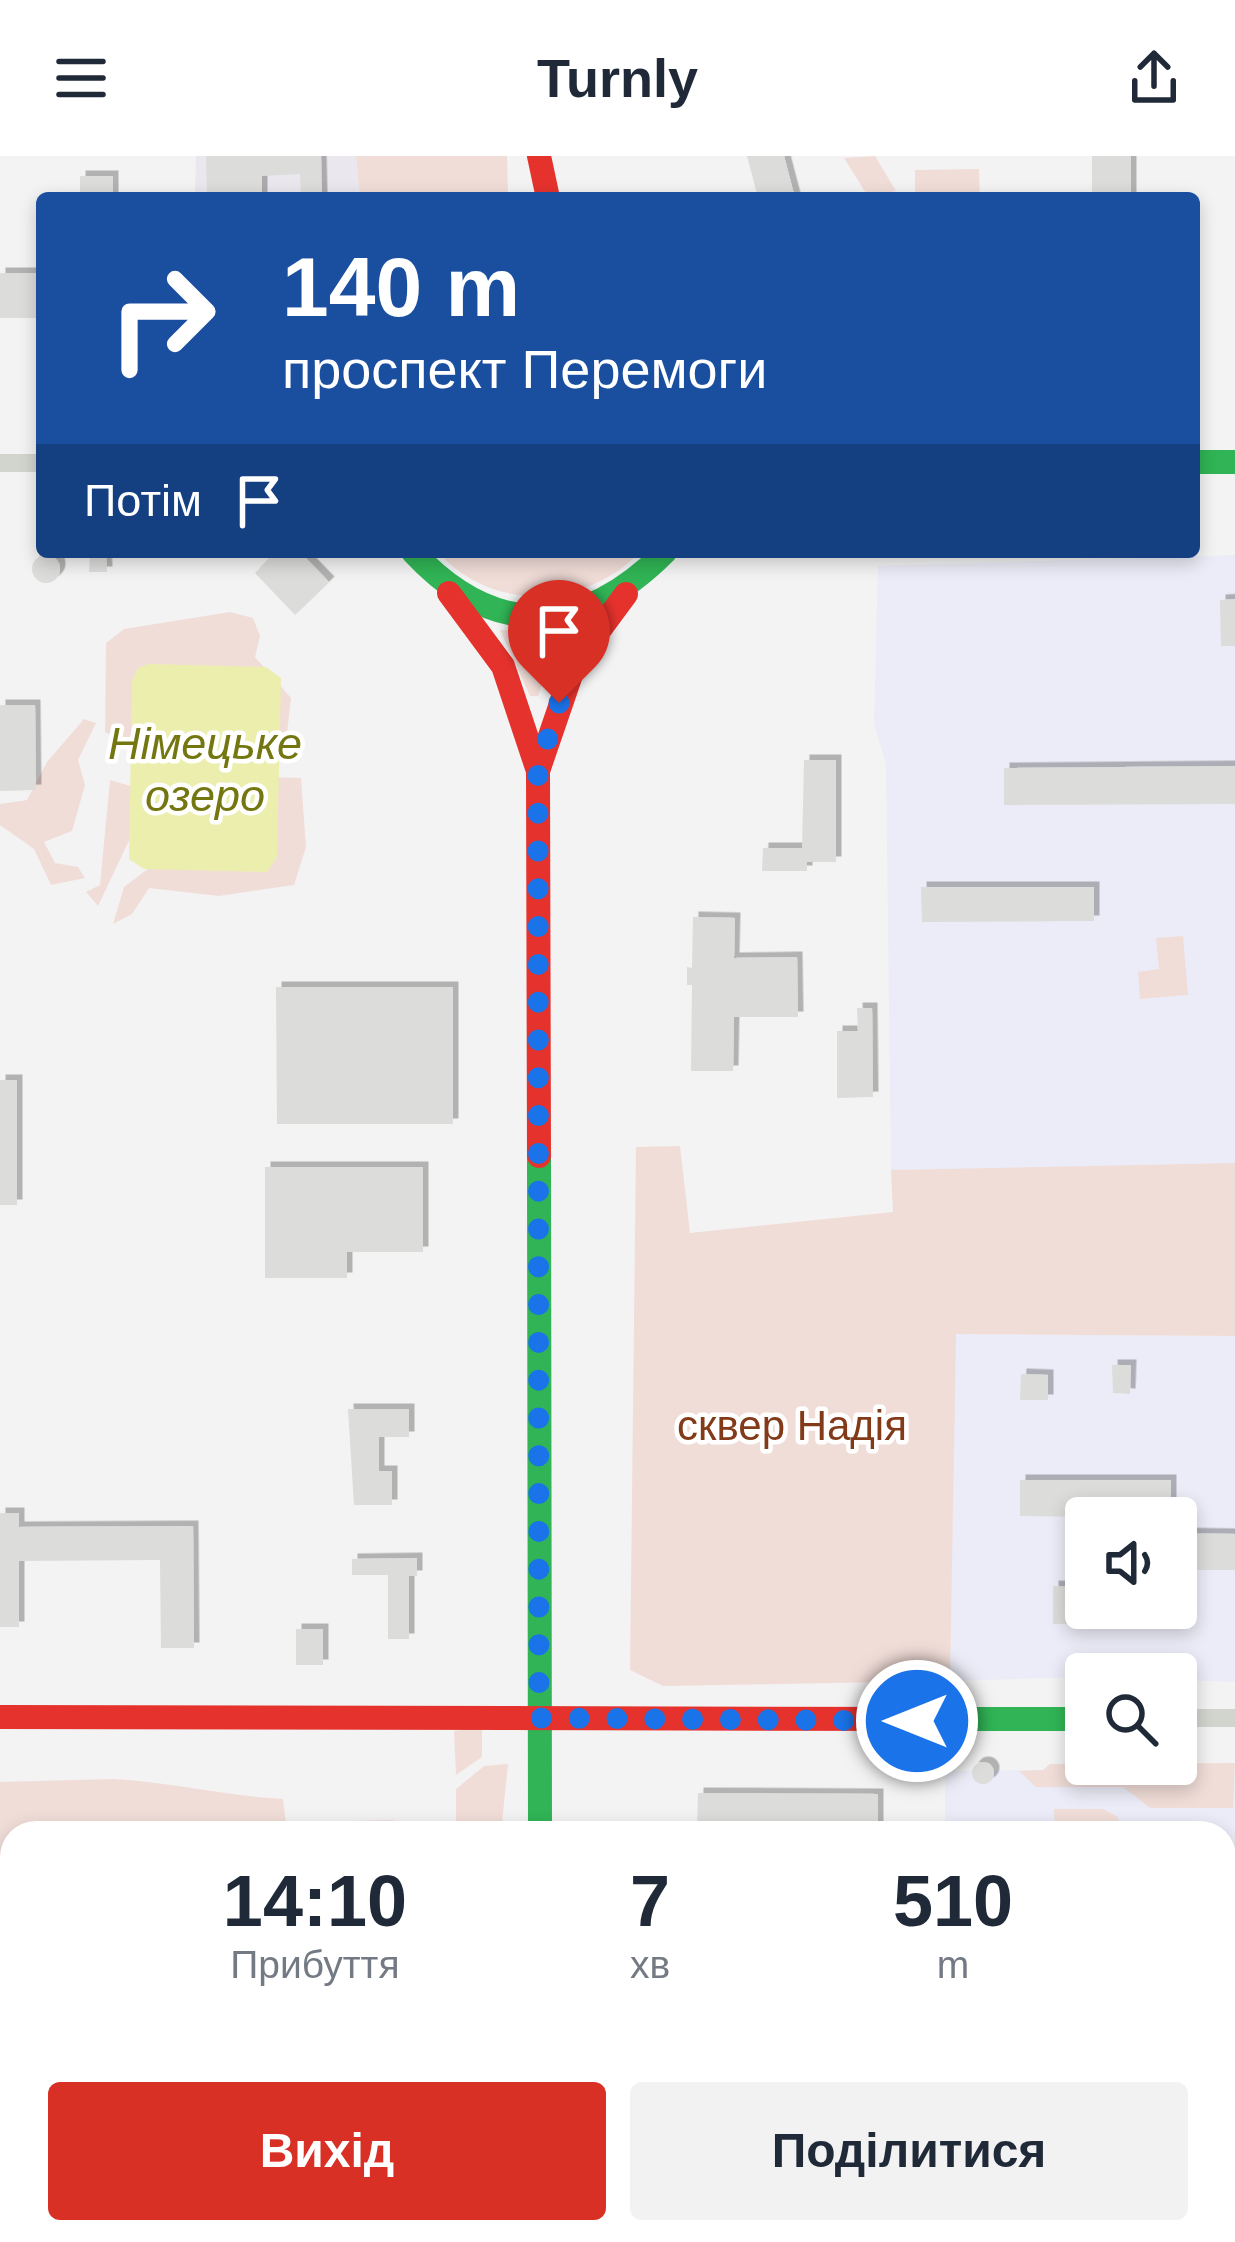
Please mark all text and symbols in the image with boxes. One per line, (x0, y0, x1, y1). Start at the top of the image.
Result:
icon: menu (48, 45, 114, 111)
icon: share (1121, 45, 1187, 111)
text: Turnly (537, 48, 698, 108)
icon: right (84, 240, 240, 396)
text: 140 m (282, 240, 520, 334)
text: проспект Перемоги (282, 339, 767, 399)
icon: arrive (226, 468, 292, 534)
text: Потім (84, 475, 202, 526)
pin (508, 580, 610, 703)
icon: arrive (526, 598, 592, 664)
water label: Німецьке озеро (108, 718, 302, 821)
park label: сквер Надія (677, 1402, 907, 1449)
map controls (1065, 1497, 1197, 1785)
button: sound (1065, 1497, 1197, 1629)
button: search (1065, 1653, 1197, 1785)
position arrow (854, 1658, 980, 1784)
text: 14:10 (223, 1861, 407, 1941)
text: 7 (630, 1861, 670, 1941)
text: 510 (893, 1861, 1013, 1941)
text: Прибуття (230, 1943, 400, 1986)
text: хв (630, 1943, 670, 1986)
text: m (937, 1943, 969, 1986)
button: Вихід (48, 2082, 606, 2220)
button: Поділитися (630, 2082, 1188, 2220)

